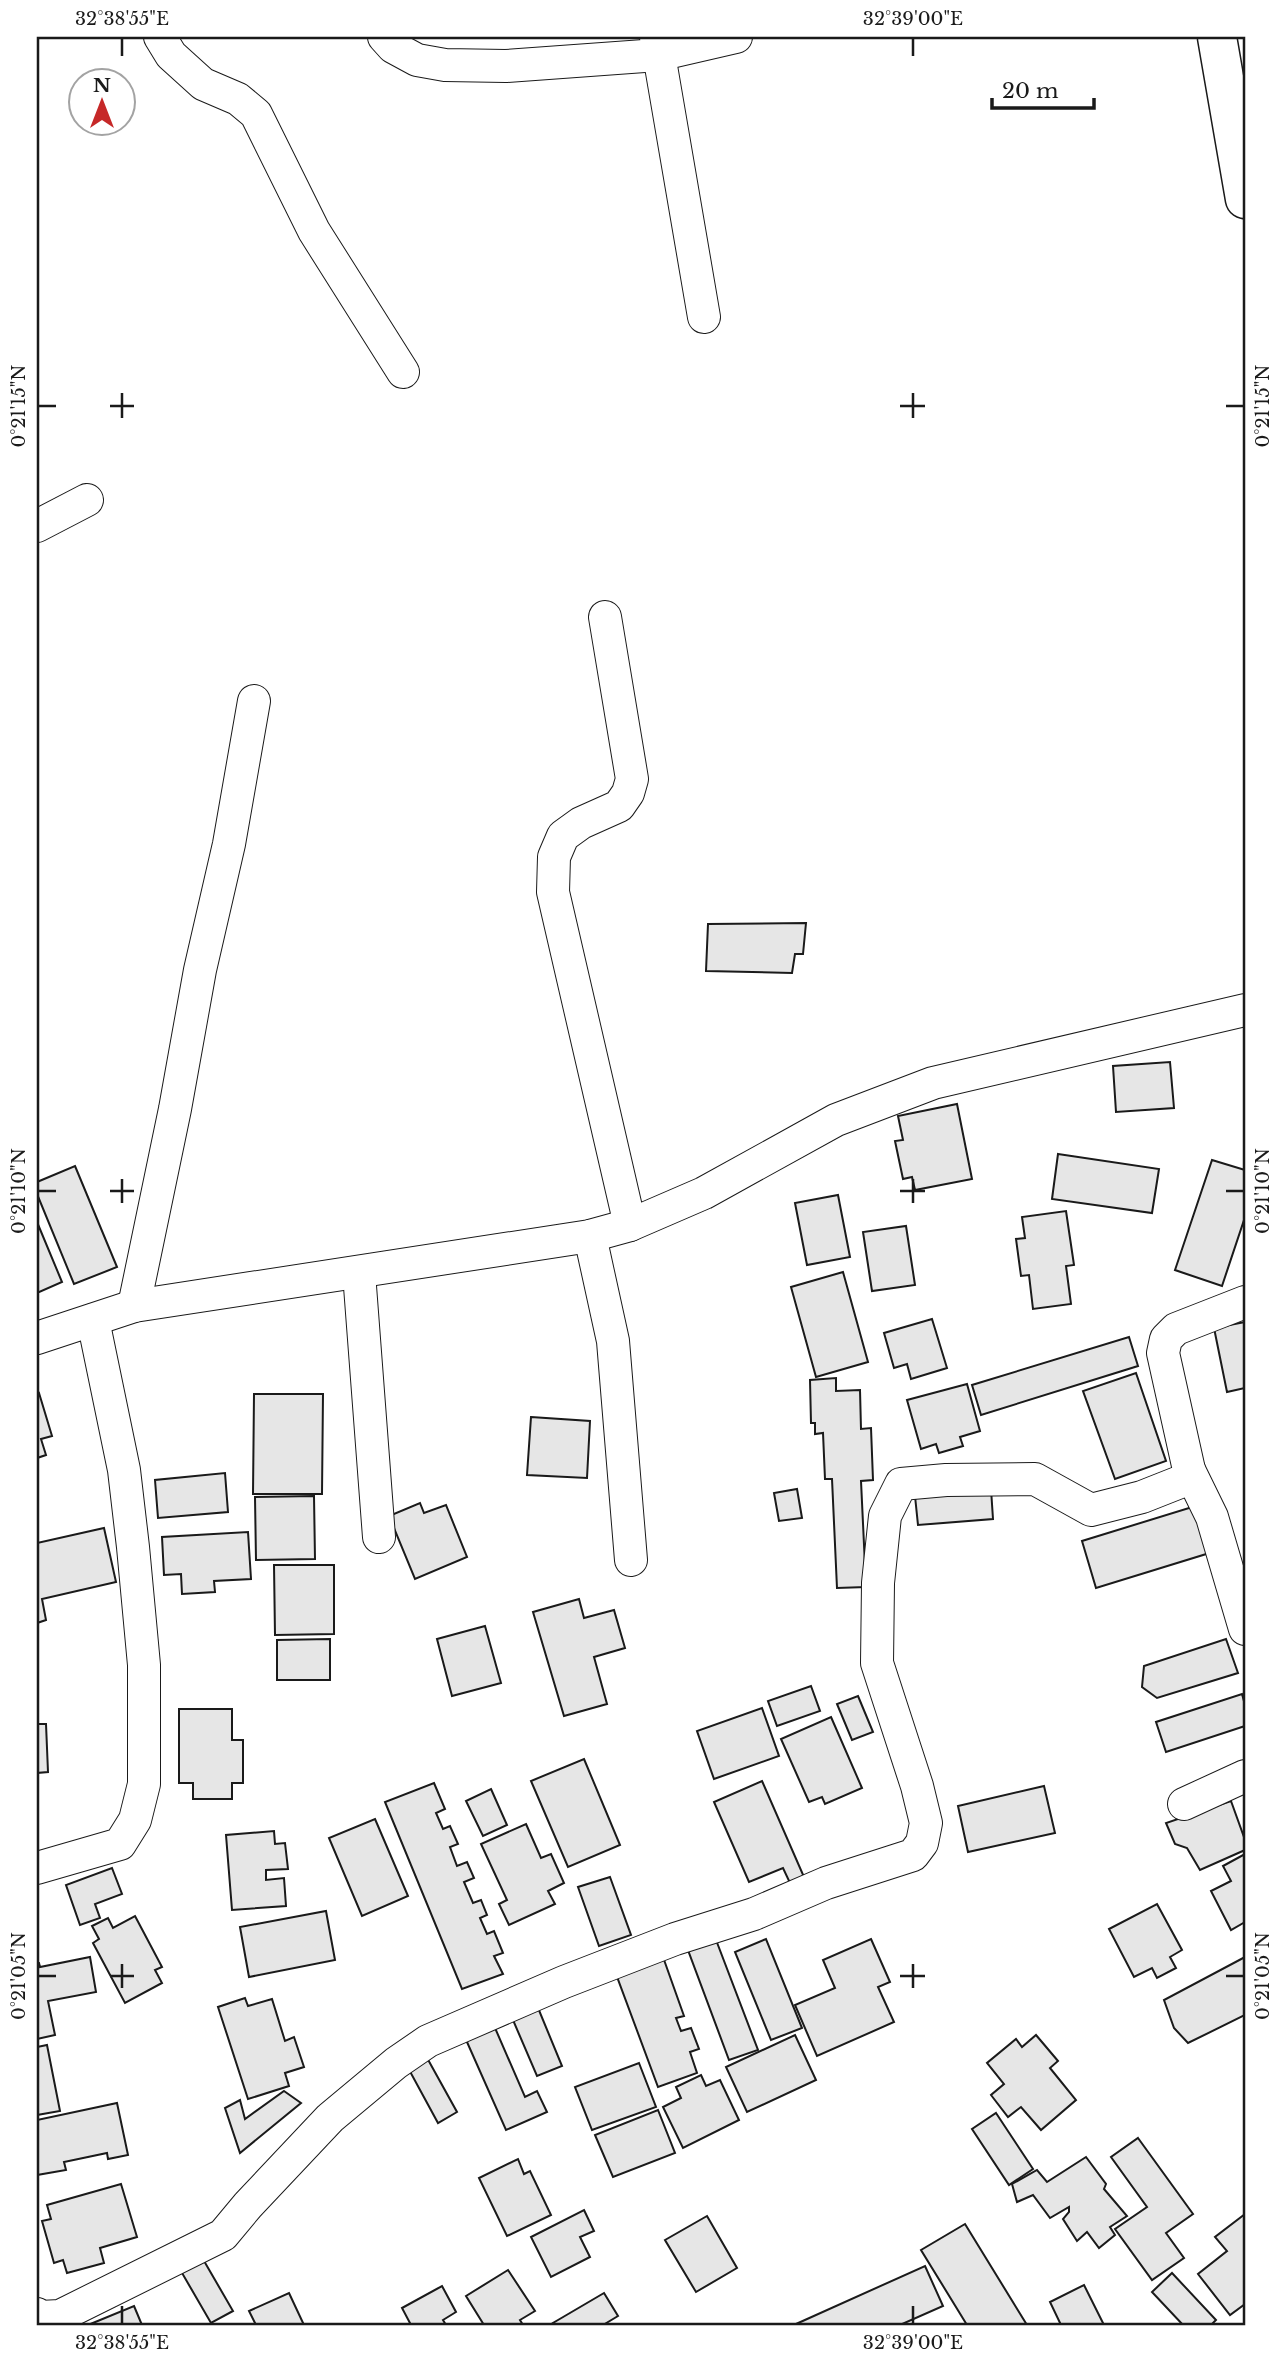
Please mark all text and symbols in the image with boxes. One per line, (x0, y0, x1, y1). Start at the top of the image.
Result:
text: 32°38'55"E (75, 8, 169, 30)
text: 32°39'00"E (863, 8, 963, 30)
north arrow (66, 66, 136, 136)
scale bar (992, 66, 1093, 110)
text: N (93, 74, 111, 97)
text: 20 m (1002, 78, 1059, 104)
text: 0°21'15"N (8, 364, 30, 448)
text: 0°21'15"N (1252, 364, 1274, 448)
text: 0°21'10"N (8, 1148, 30, 1234)
text: 0°21'10"N (1252, 1148, 1274, 1234)
text: 0°21'05"N (8, 1932, 30, 2020)
text: 0°21'05"N (1252, 1932, 1274, 2020)
text: 32°38'55"E (75, 2332, 169, 2354)
text: 32°39'00"E (863, 2332, 963, 2354)

